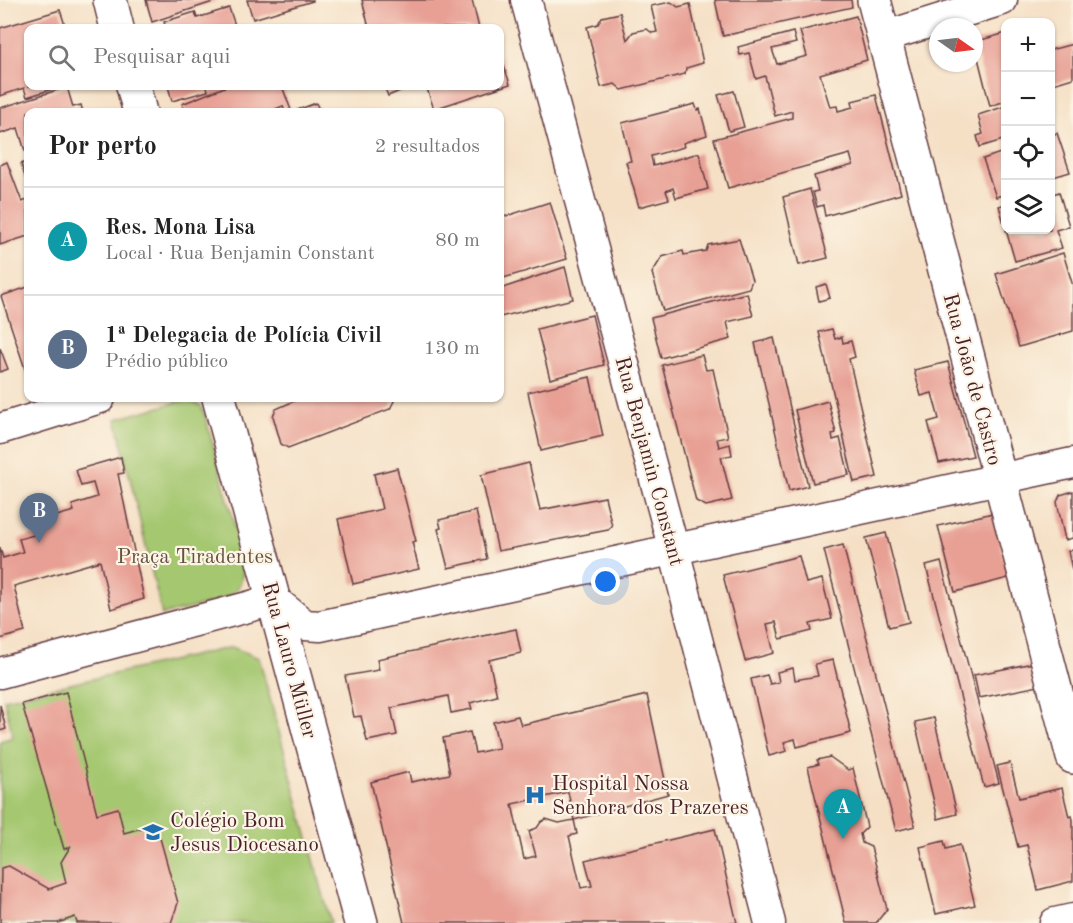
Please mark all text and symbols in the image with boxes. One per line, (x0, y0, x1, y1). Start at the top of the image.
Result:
north arrow (929, 18, 983, 72)
map controls (1001, 18, 1055, 234)
button: + (1001, 18, 1055, 72)
search box (24, 24, 504, 90)
icon: search (45, 41, 78, 74)
text: Pesquisar aqui (93, 46, 230, 68)
button: − (1001, 72, 1055, 126)
button: locate (1001, 126, 1055, 180)
text: Por perto (48, 134, 157, 160)
text: 2 resultados (375, 137, 480, 157)
button: layers (1001, 180, 1055, 234)
text: Res. Mona Lisa (105, 217, 255, 239)
text: A (60, 231, 75, 251)
text: 80 m (435, 231, 480, 251)
text: Local · Rua Benjamin Constant (105, 244, 375, 264)
street label: Rua João de Castro (938, 291, 1005, 468)
text: 1ª Delegacia de Polícia Civil (105, 325, 382, 347)
text: B (60, 339, 75, 359)
text: 130 m (424, 339, 480, 359)
text: Prédio público (105, 352, 228, 372)
street label: Rua Benjamin Constant (610, 354, 687, 568)
pin: B (20, 494, 58, 543)
park label: Praça Tiradentes (117, 547, 273, 568)
your location (591, 567, 620, 596)
street label: Rua Lauro Müller (258, 580, 320, 741)
place label: Hospital Nossa Senhora dos Prazeres (552, 774, 749, 819)
hospital icon: Hospital Nossa Senhora dos Prazeres (523, 783, 547, 807)
pin: A (824, 790, 862, 839)
place label: Colégio Bom Jesus Diocesano (170, 811, 319, 856)
school or university icon: Colégio Bom Jesus Diocesano (141, 820, 165, 844)

